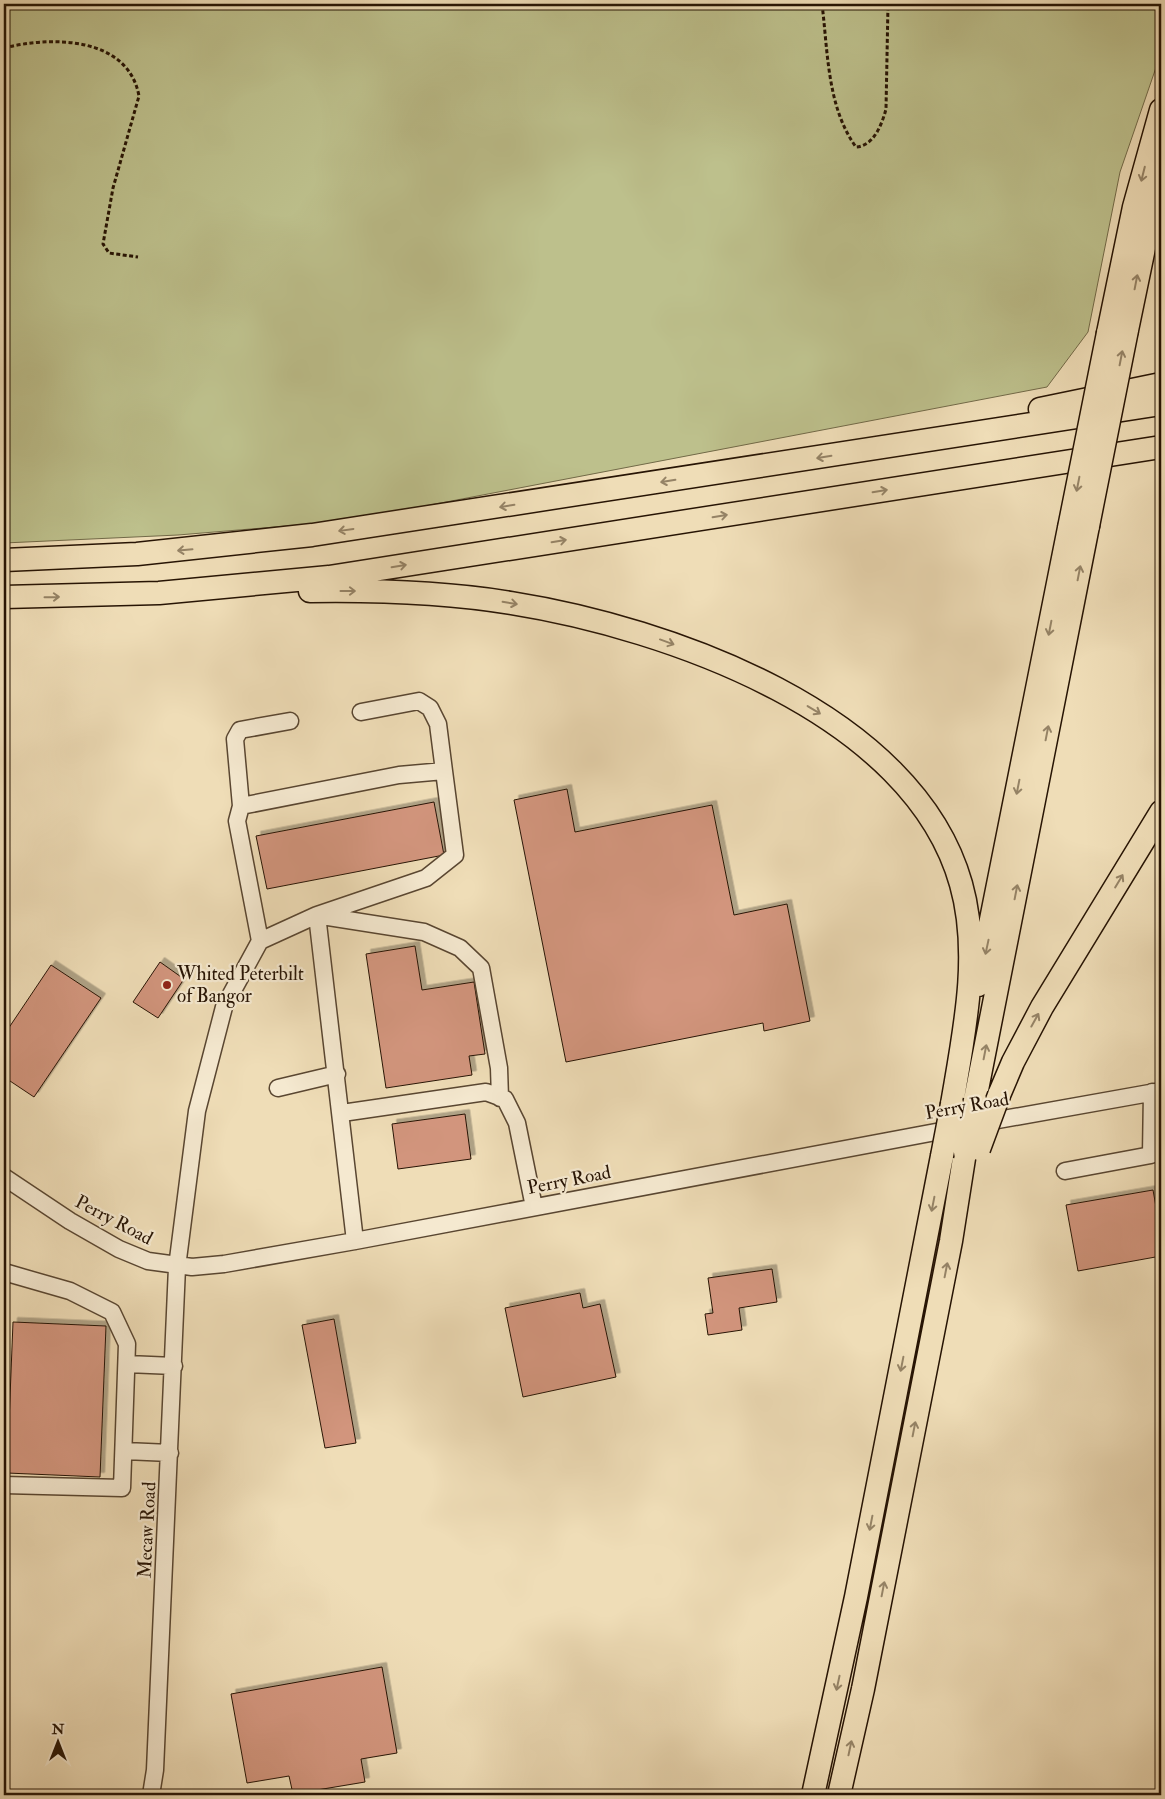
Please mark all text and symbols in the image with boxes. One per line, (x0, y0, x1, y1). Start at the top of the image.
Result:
one-way arrow (1137, 165, 1147, 181)
one-way arrow (1132, 275, 1142, 291)
one-way arrow (1117, 350, 1127, 366)
one-way arrow (816, 452, 832, 462)
one-way arrow (1073, 475, 1083, 491)
one-way arrow (660, 477, 676, 487)
one-way arrow (872, 486, 888, 496)
one-way arrow (499, 502, 515, 512)
one-way arrow (712, 511, 728, 521)
one-way arrow (339, 525, 355, 535)
one-way arrow (551, 536, 567, 546)
one-way arrow (177, 545, 193, 555)
one-way arrow (390, 561, 406, 571)
one-way arrow (1074, 566, 1084, 582)
one-way arrow (340, 586, 356, 596)
one-way arrow (44, 592, 60, 602)
one-way arrow (501, 598, 517, 608)
one-way arrow (1045, 619, 1054, 635)
one-way arrow (659, 638, 674, 647)
one-way arrow (807, 706, 821, 716)
one-way arrow (1043, 725, 1053, 741)
one-way arrow (1013, 779, 1023, 795)
one-way arrow (1115, 875, 1125, 889)
one-way arrow (1012, 885, 1021, 901)
one-way arrow (982, 938, 991, 954)
place label: Whited Peterbilt of Bangor (176, 962, 304, 1008)
marker: Whited Peterbilt of Bangor (161, 979, 173, 991)
one-way arrow (1031, 1013, 1040, 1028)
one-way arrow (980, 1044, 990, 1060)
street label: Perry Road (923, 1087, 1011, 1125)
street label: Perry Road (525, 1160, 614, 1200)
street label: Perry Road (71, 1189, 158, 1251)
one-way arrow (928, 1196, 937, 1212)
one-way arrow (941, 1262, 951, 1278)
one-way arrow (897, 1355, 906, 1371)
one-way arrow (910, 1421, 919, 1437)
street label: Mecaw Road (132, 1480, 162, 1579)
one-way arrow (865, 1515, 875, 1531)
one-way arrow (878, 1581, 888, 1597)
one-way arrow (833, 1674, 843, 1690)
north arrow (32, 1716, 82, 1766)
text: N (51, 1721, 65, 1738)
one-way arrow (846, 1740, 856, 1756)

